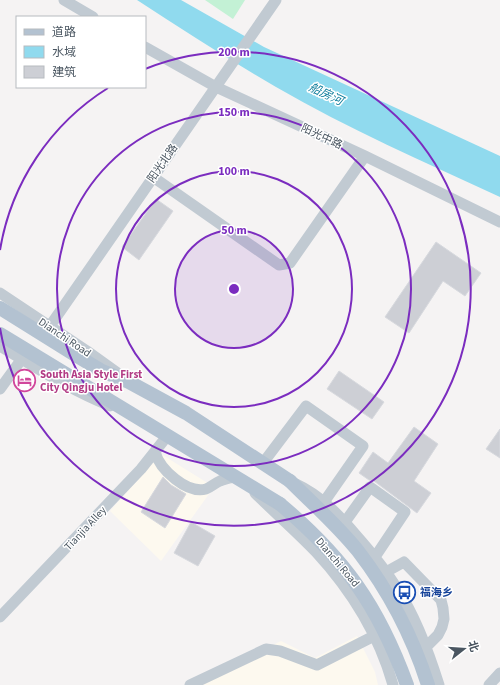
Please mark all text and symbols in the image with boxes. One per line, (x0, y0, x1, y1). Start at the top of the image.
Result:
legend (16, 16, 146, 88)
text: 道路 (52, 24, 76, 41)
text: 水域 (52, 44, 76, 61)
text: 200 m (218, 44, 250, 61)
text: 建筑 (52, 64, 76, 81)
water label: 船房河 (306, 79, 348, 111)
text: 150 m (218, 104, 250, 121)
street label: 阳光中路 (299, 120, 345, 153)
street label: 阳光北路 (144, 141, 181, 186)
text: 100 m (218, 163, 250, 180)
text: 50 m (221, 222, 247, 239)
centre of rings (227, 282, 241, 296)
street label: Dianchi Road (35, 314, 94, 361)
hotel icon: South Asia Style First City Qingju Hotel (11, 367, 37, 393)
place label: South Asia Style First City Qingju Hotel (40, 367, 143, 395)
street label: Tianjia Alley (61, 503, 110, 554)
street label: Dianchi Road (312, 534, 363, 590)
bus stop icon: 福海乡 (391, 579, 417, 605)
place label: 福海乡 (420, 585, 453, 600)
north arrow (444, 629, 484, 669)
text: 北 (464, 639, 482, 654)

